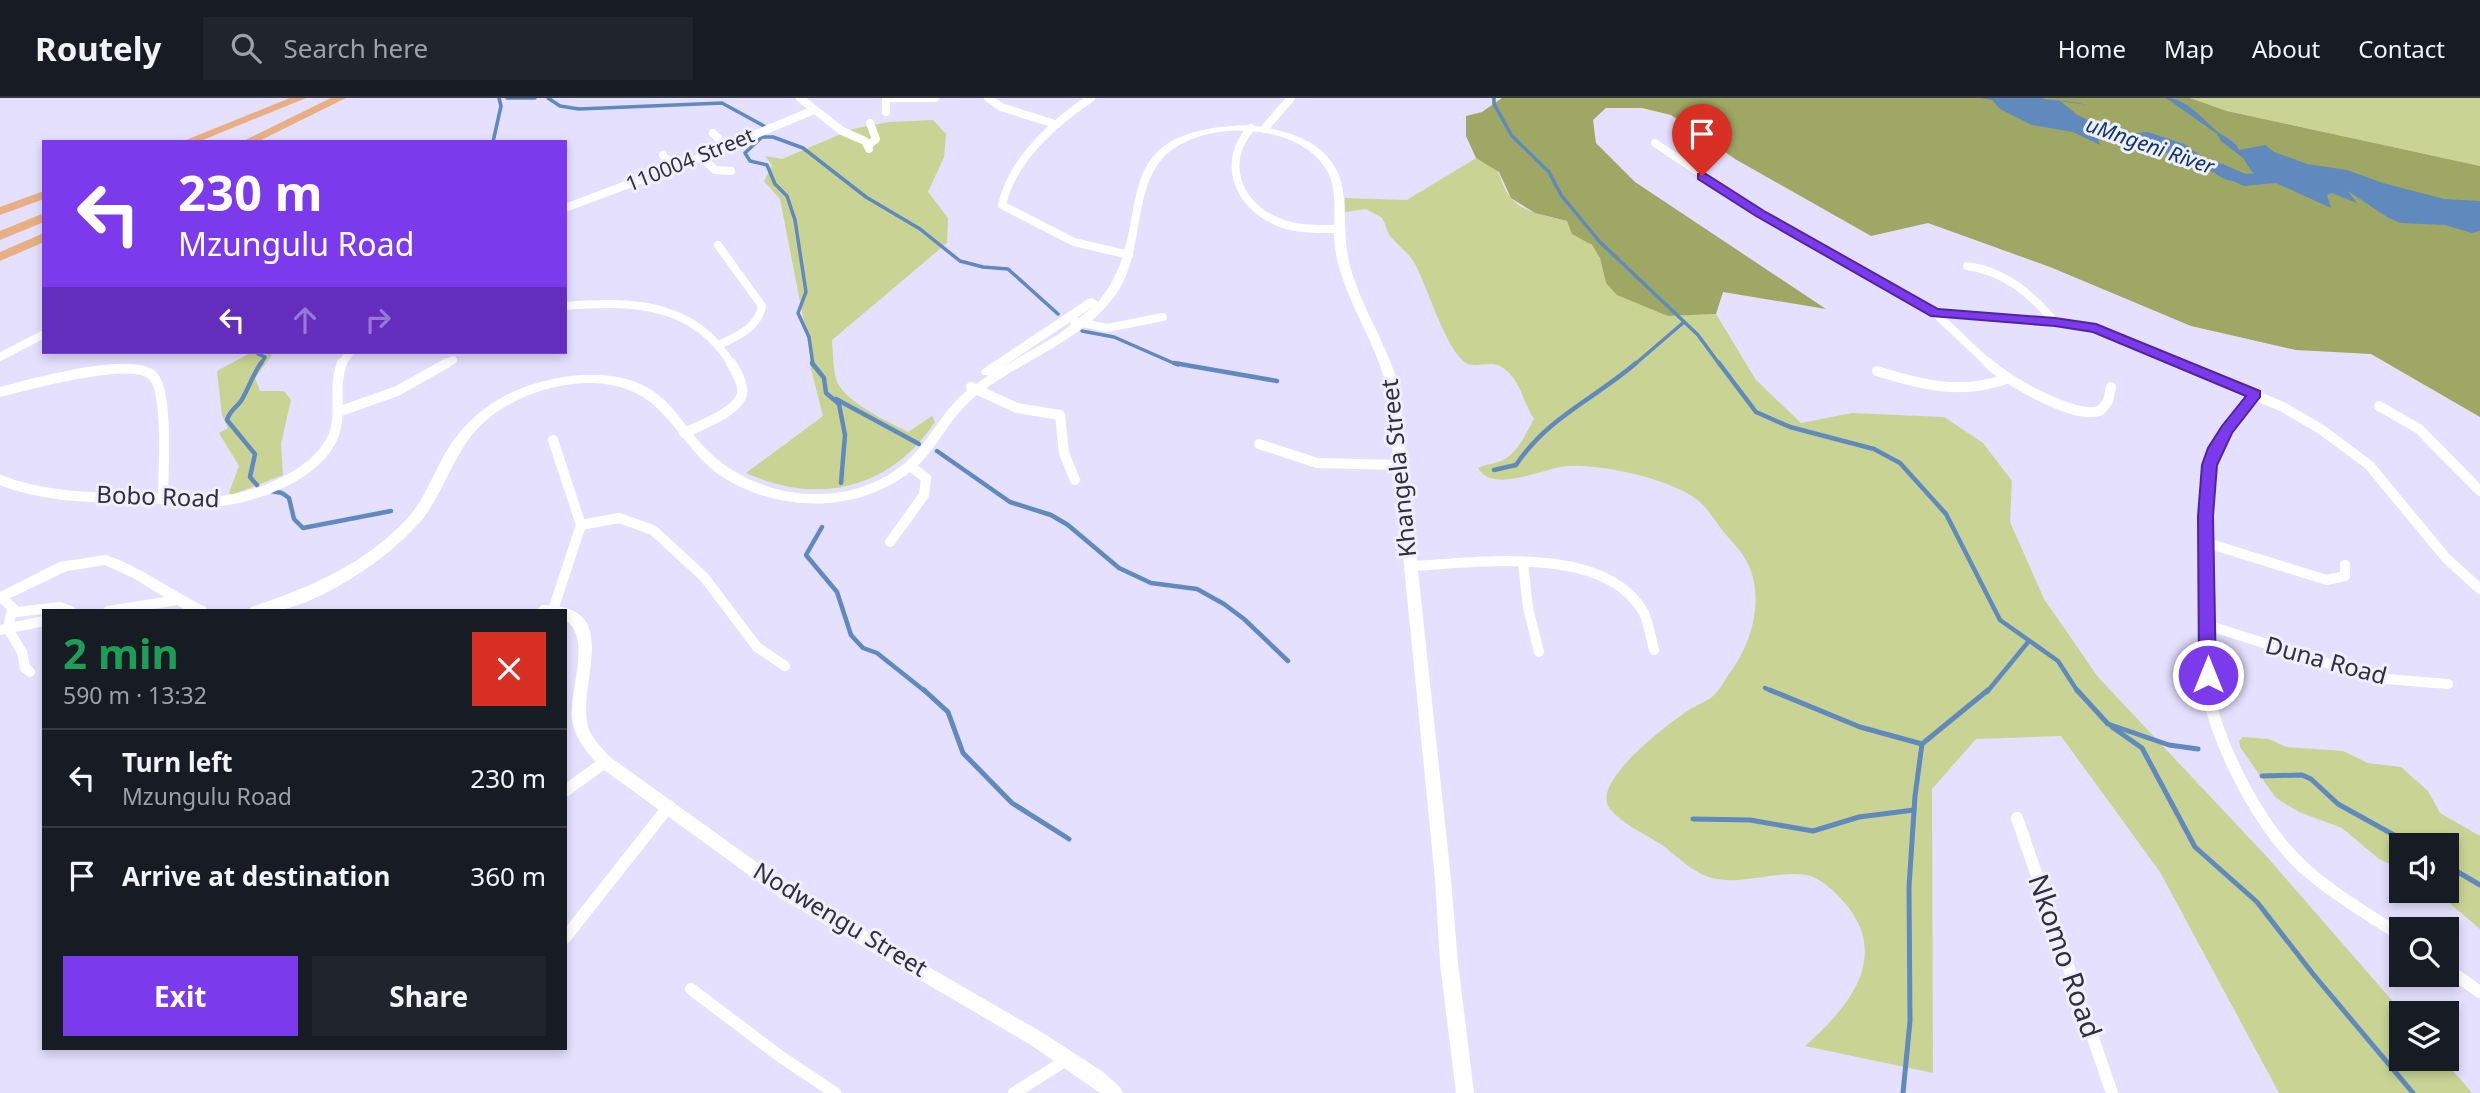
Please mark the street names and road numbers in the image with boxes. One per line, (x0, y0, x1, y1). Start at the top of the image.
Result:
street label: 110004 Street (621, 120, 758, 198)
street label: Khangela Street (1372, 377, 1423, 559)
street label: Bobo Road (96, 477, 220, 514)
street label: Duna Road (2262, 627, 2391, 692)
street label: Nodwengu Street (748, 854, 934, 984)
street label: Nkomo Road (2020, 869, 2112, 1043)

